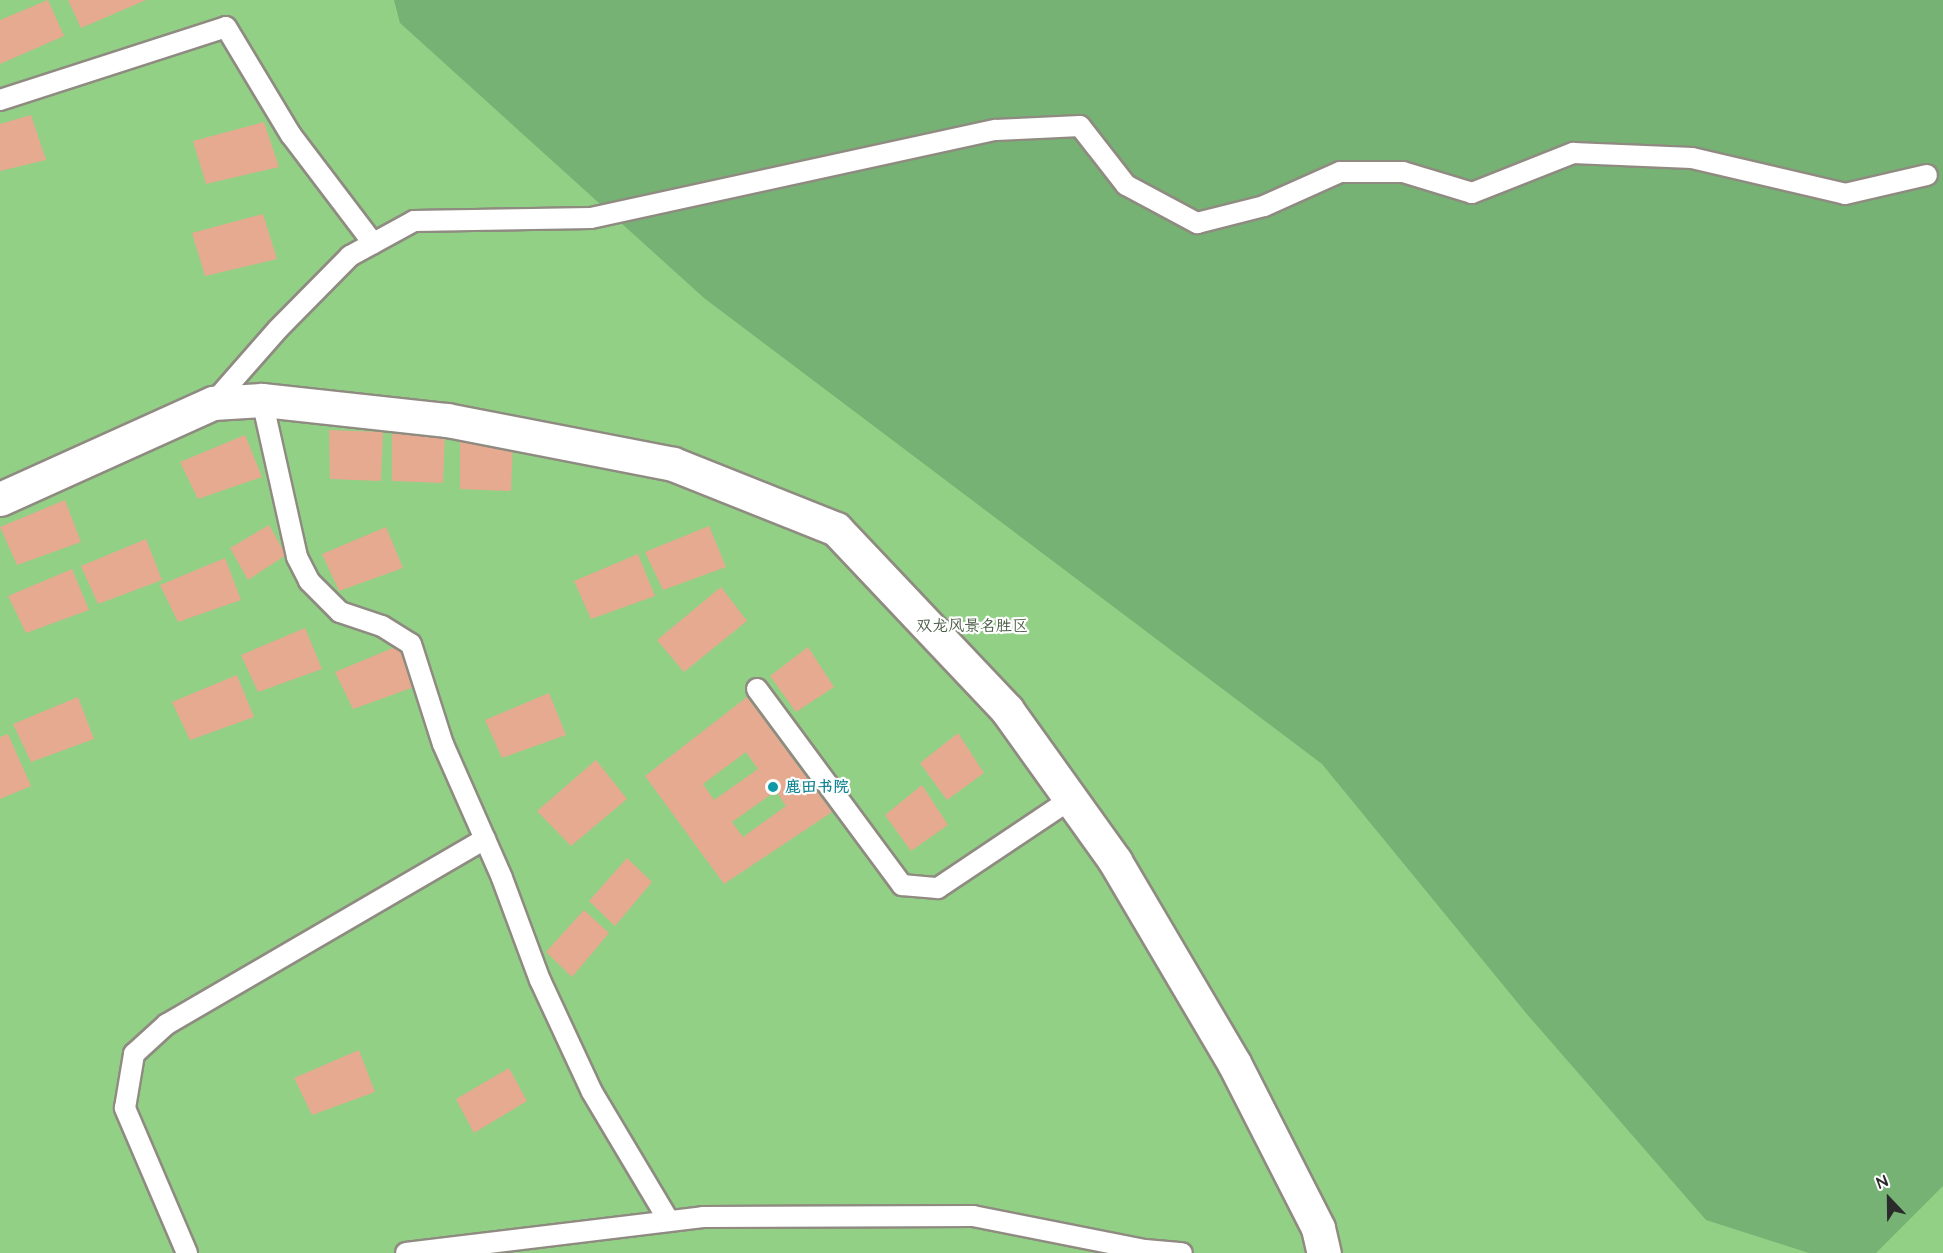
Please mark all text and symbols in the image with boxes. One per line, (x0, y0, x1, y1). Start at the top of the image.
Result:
park label: 双龙风景名胜区 (916, 616, 1028, 636)
place label: 鹿田书院 (785, 777, 849, 797)
marker: 鹿田书院 (766, 780, 780, 794)
north arrow (1859, 1169, 1919, 1229)
text: N (1873, 1170, 1891, 1194)

